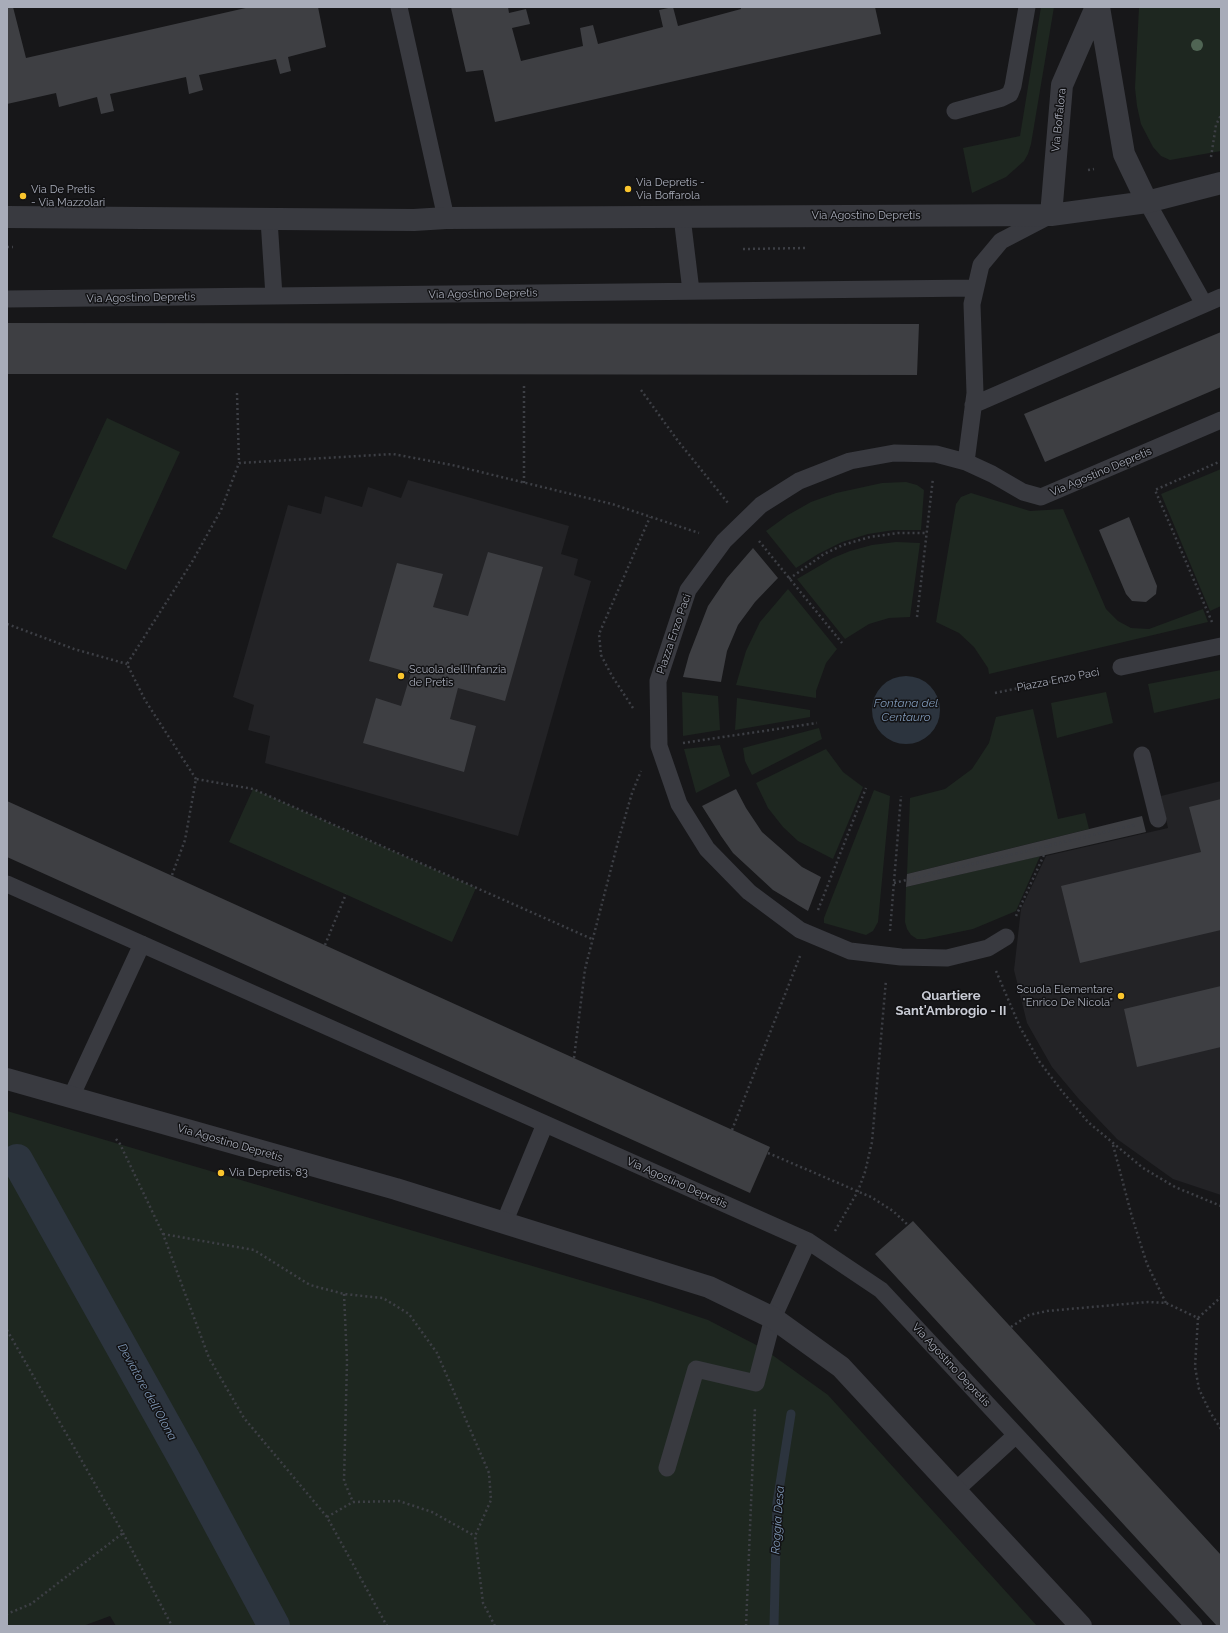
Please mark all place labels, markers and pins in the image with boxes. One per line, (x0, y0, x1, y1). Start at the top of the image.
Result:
place label: Via Depretis - Via Boffarola (636, 176, 705, 202)
place label: Via De Pretis - Via Mazzolari (31, 183, 105, 209)
marker: Via Depretis - Via Boffarola (623, 184, 633, 194)
marker: Via De Pretis - Via Mazzolari (18, 191, 28, 201)
place label: Scuola dell’Infanzia de Pretis (409, 663, 506, 689)
marker: Scuola dell’Infanzia de Pretis (396, 671, 406, 681)
place label: Scuola Elementare "Enrico De Nicola" (1017, 983, 1113, 1009)
marker: Scuola Elementare "Enrico De Nicola" (1116, 991, 1126, 1001)
place label: Via Depretis, 83 (229, 1166, 308, 1180)
marker: Via Depretis, 83 (216, 1168, 226, 1178)

